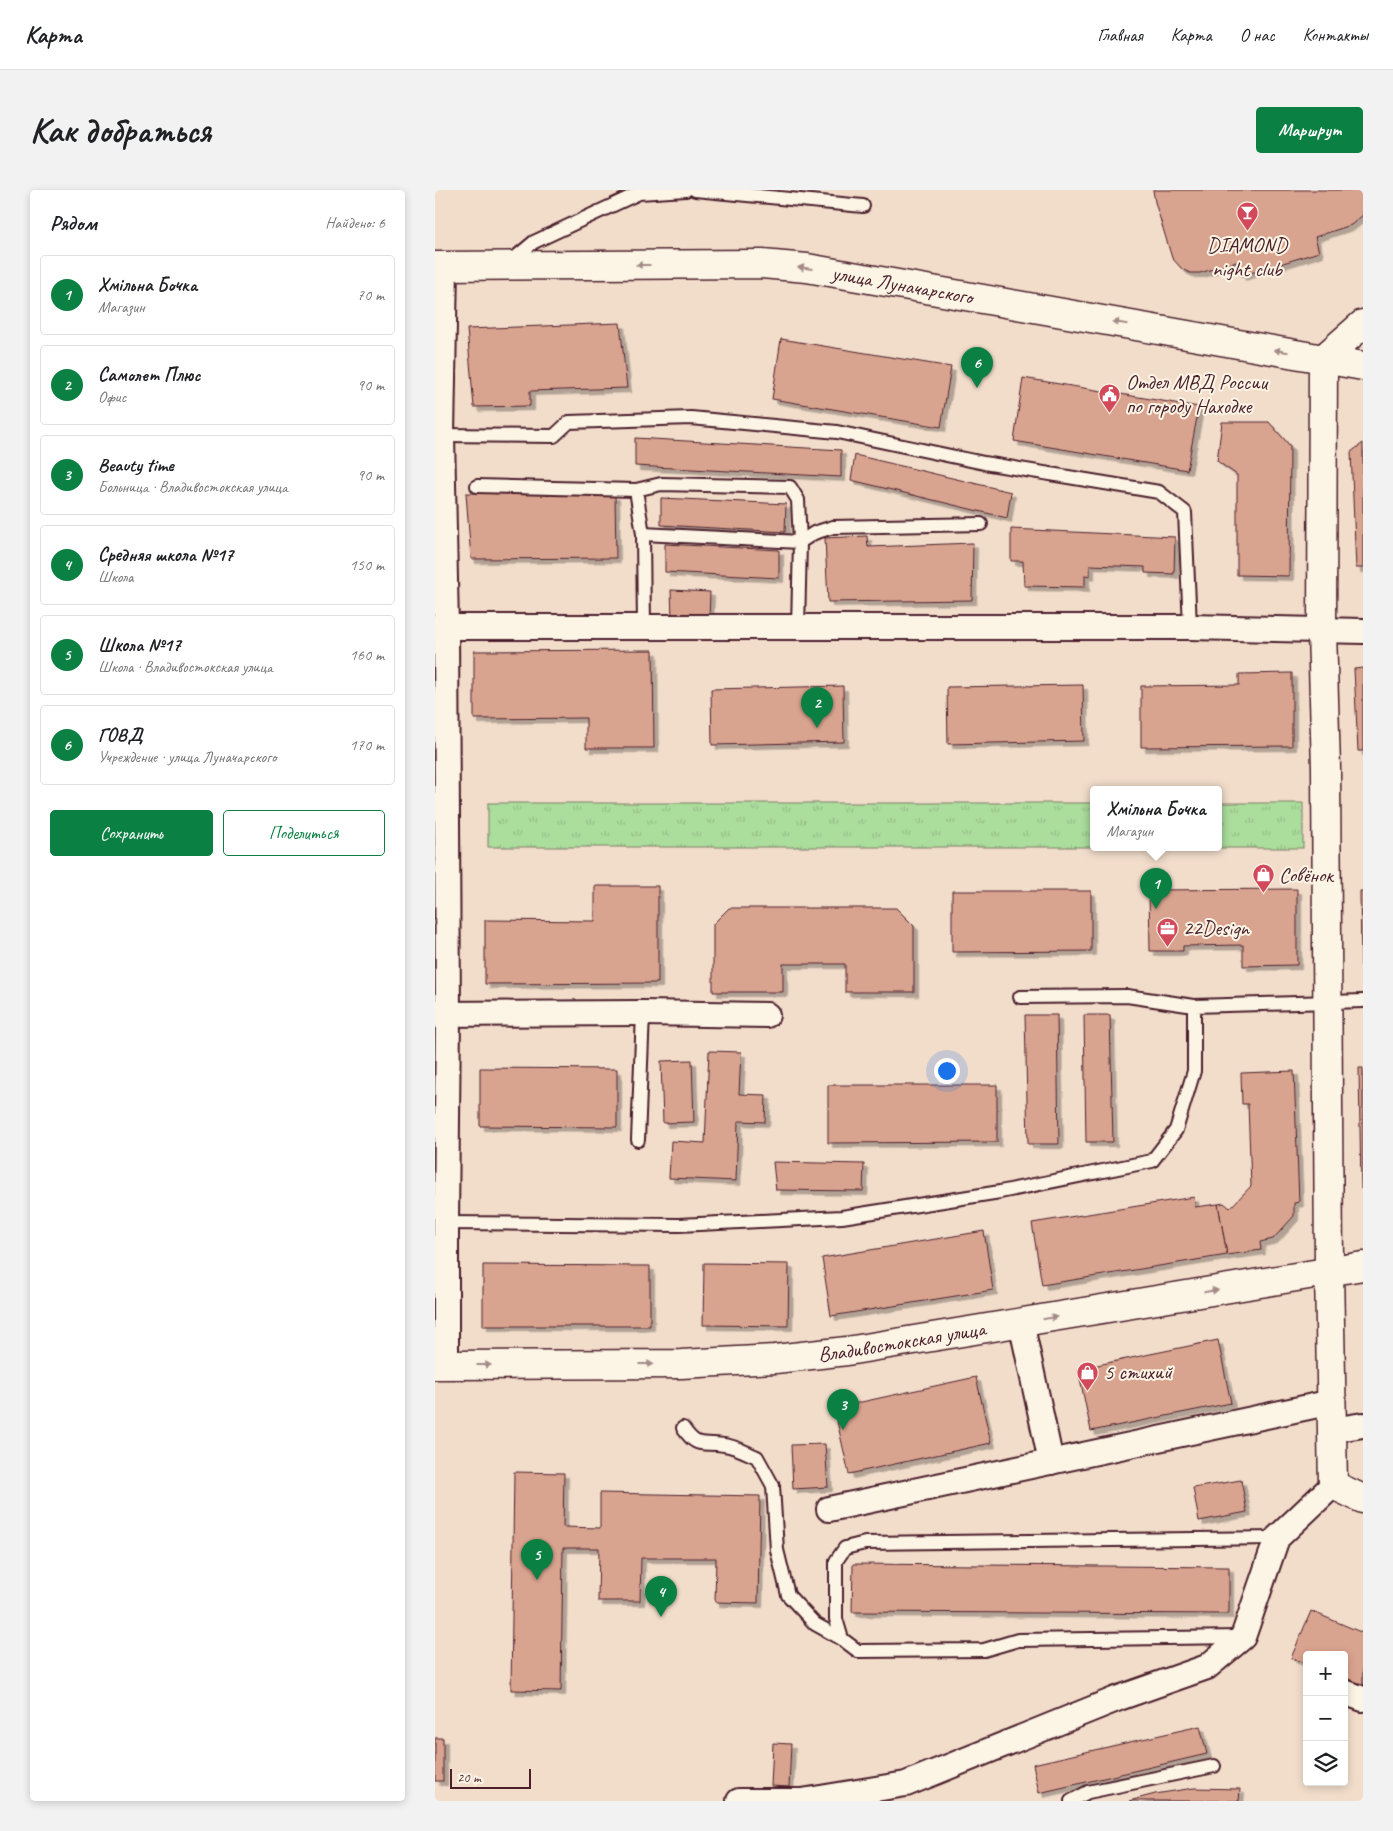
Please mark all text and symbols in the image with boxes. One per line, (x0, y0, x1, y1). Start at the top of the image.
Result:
text: Карта (25, 20, 82, 50)
text: Главная (1098, 24, 1143, 46)
text: Карта (1171, 24, 1212, 46)
text: О нас (1240, 24, 1275, 46)
text: Контакты (1303, 24, 1368, 46)
button: Маршрут (1256, 107, 1363, 153)
text: Как добраться (30, 108, 211, 153)
bar icon: DIAMOND night club (1235, 201, 1259, 232)
text: Рядом (50, 210, 97, 236)
text: Найдено: 6 (325, 213, 385, 233)
place label: DIAMOND night club (1207, 232, 1289, 282)
street label: улица Луначарского (828, 259, 977, 310)
one-way arrow (635, 261, 651, 269)
one-way arrow (797, 264, 813, 272)
text: Хмільна Бочка (98, 273, 197, 297)
text: 1 (63, 285, 71, 305)
text: 70 m (357, 285, 384, 305)
text: Магазин (98, 297, 145, 317)
one-way arrow (1112, 319, 1128, 327)
pin: 6 (961, 347, 993, 388)
one-way arrow (1272, 347, 1288, 355)
text: Самолет Плюс (98, 363, 200, 387)
place label: Отдел МВД России по городу Находке (1126, 369, 1270, 419)
text: 2 (63, 375, 71, 395)
text: 90 m (357, 375, 384, 395)
public building icon: Отдел МВД России по городу Находке (1098, 382, 1122, 413)
text: Офис (98, 387, 126, 407)
text: Beauty time (98, 453, 174, 477)
text: 3 (63, 465, 71, 485)
text: 90 m (357, 465, 384, 485)
text: Больница · Владивостокская улица (98, 477, 288, 497)
text: Средняя школа №17 (98, 543, 233, 567)
text: 4 (63, 555, 71, 575)
text: 150 m (350, 555, 384, 575)
text: Школа (98, 567, 133, 587)
text: Школа №17 (98, 633, 181, 657)
text: 5 (64, 645, 70, 665)
text: 160 m (350, 645, 384, 665)
text: Школа · Владивостокская улица (98, 657, 273, 677)
pin: 2 (801, 687, 833, 728)
text: ГОВД (98, 723, 143, 747)
text: 6 (63, 735, 71, 755)
text: 170 m (350, 735, 384, 755)
text: Учреждение · улица Луначарского (98, 747, 276, 767)
popup (1090, 786, 1222, 851)
text: Хмільна Бочка (1106, 797, 1206, 821)
button: Сохранить (50, 810, 213, 856)
button: Поделиться (223, 810, 385, 856)
text: Магазин (1106, 821, 1153, 841)
place label: Совёнок (1279, 862, 1335, 888)
shop icon: Совёнок (1251, 863, 1275, 894)
pin: 1 (1140, 868, 1172, 909)
place label: 22Design (1183, 915, 1251, 941)
office icon: 22Design (1155, 916, 1179, 947)
your location (934, 1058, 960, 1084)
one-way arrow (1203, 1287, 1219, 1295)
one-way arrow (1043, 1313, 1059, 1321)
street label: Владивостокская улица (817, 1315, 989, 1367)
place label: 5 стихий (1104, 1359, 1173, 1385)
one-way arrow (638, 1360, 654, 1368)
shop icon: 5 стихий (1076, 1360, 1100, 1391)
one-way arrow (476, 1361, 492, 1369)
pin: 3 (827, 1389, 859, 1430)
pin: 5 (521, 1539, 553, 1580)
pin: 4 (645, 1576, 677, 1617)
map controls (1303, 1651, 1348, 1786)
button: + (1303, 1651, 1348, 1696)
button: − (1303, 1696, 1348, 1741)
button: layers (1303, 1741, 1348, 1786)
scale bar (450, 1766, 531, 1789)
text: 20 m (457, 1769, 481, 1786)

